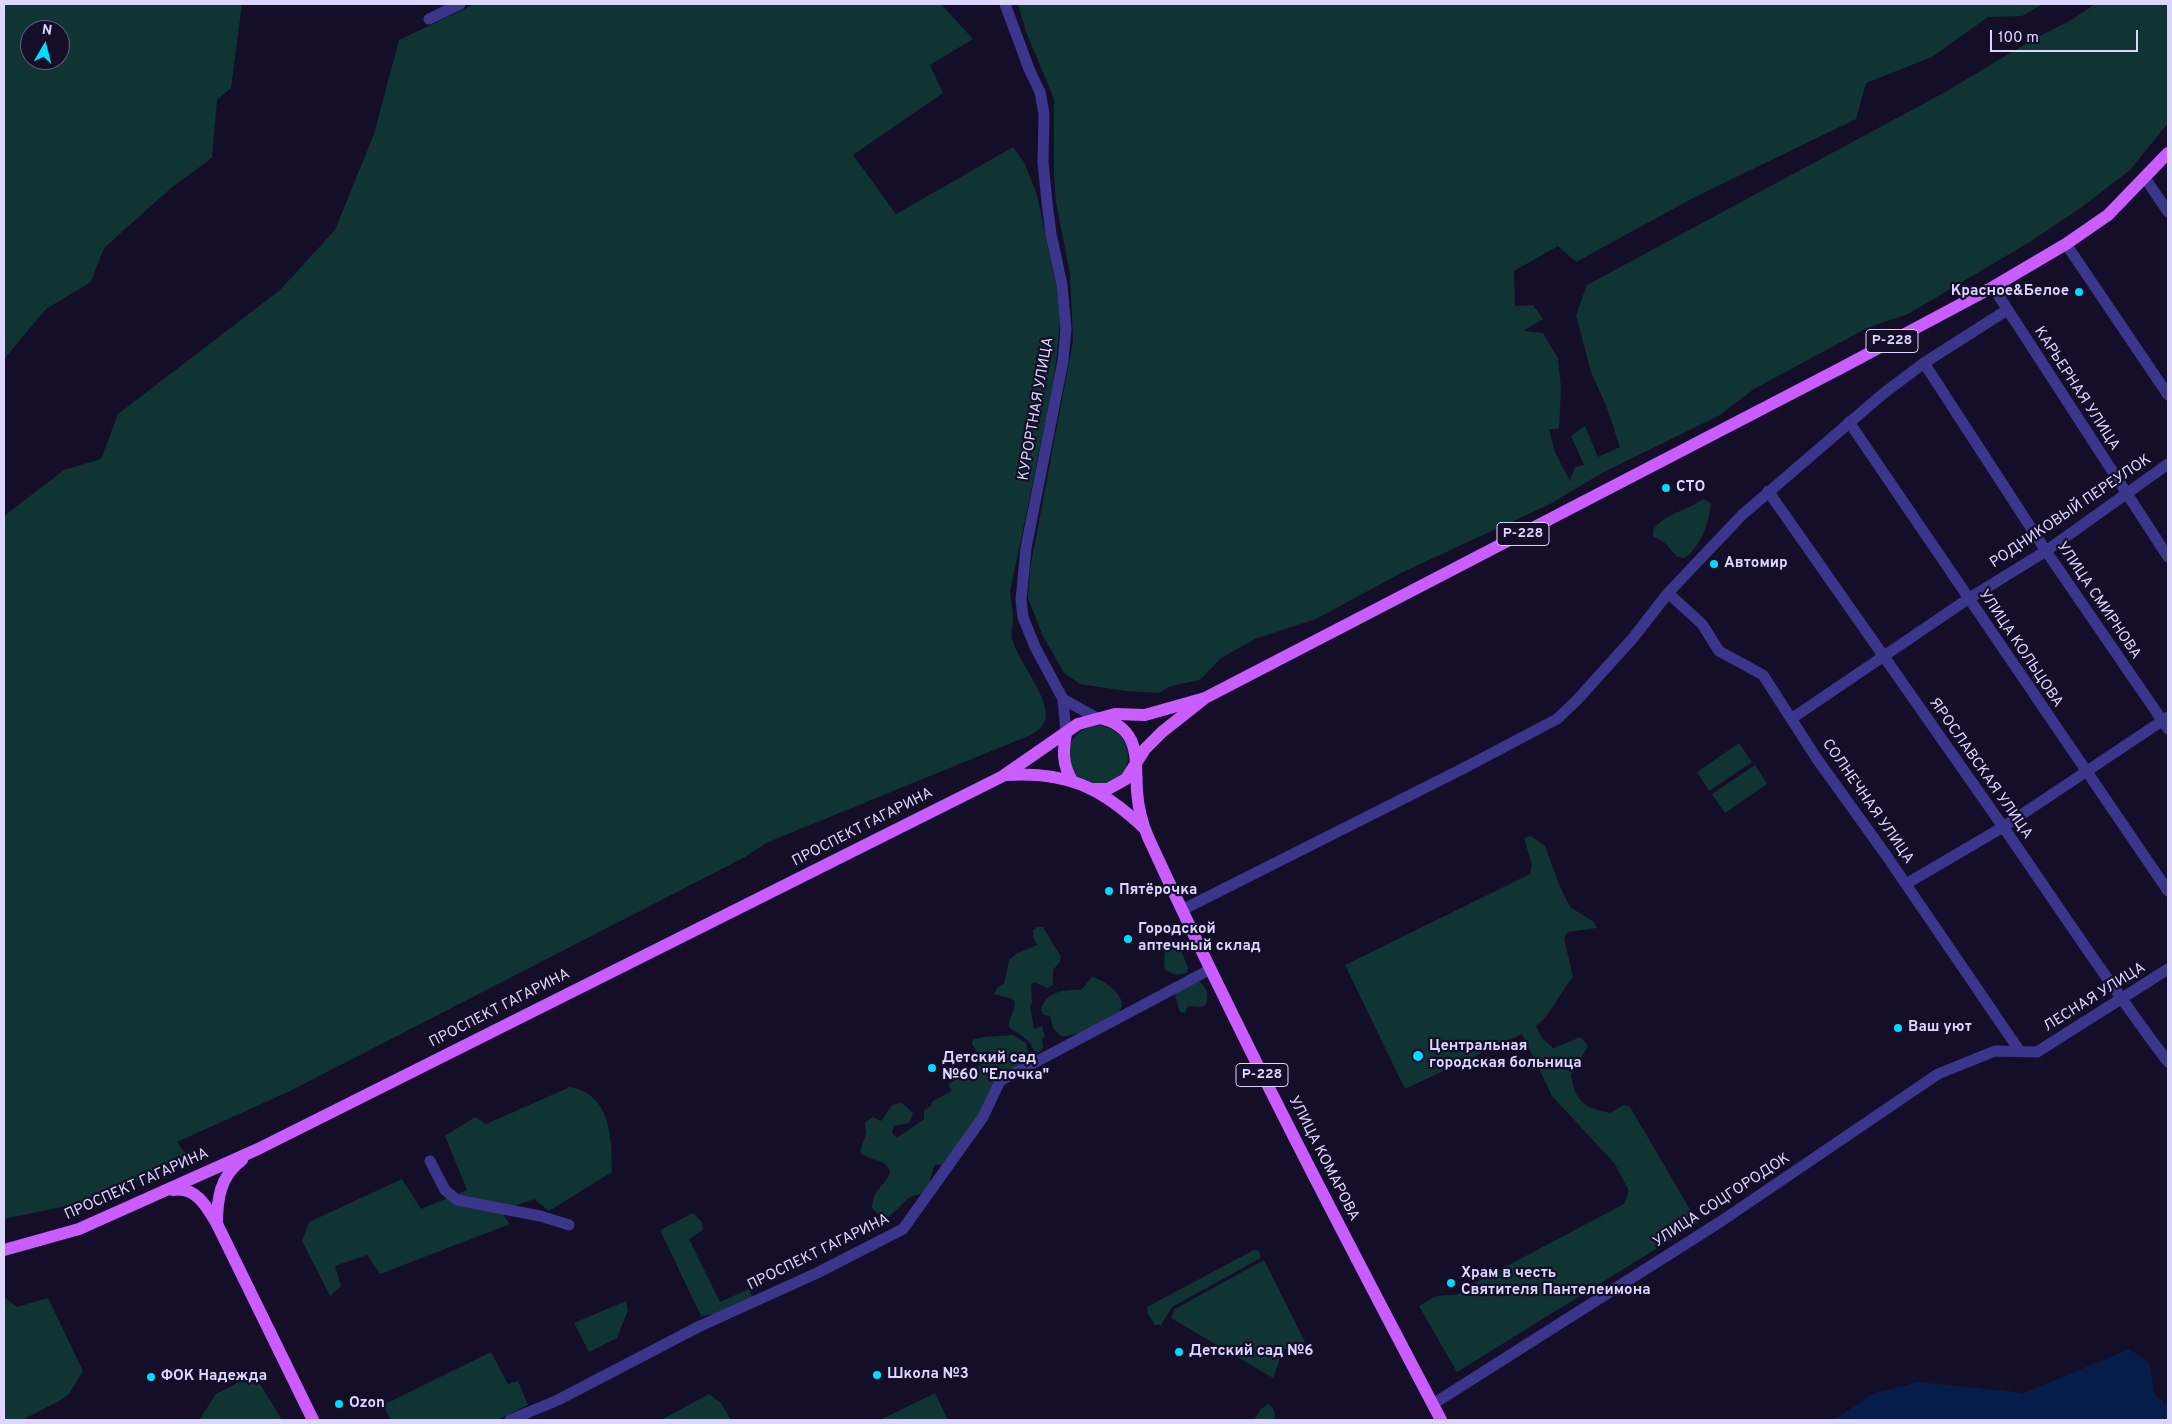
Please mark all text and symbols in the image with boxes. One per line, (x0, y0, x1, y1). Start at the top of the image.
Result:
north arrow (20, 20, 70, 70)
scale bar (1992, 20, 2140, 52)
text: N (41, 22, 53, 40)
text: 100 m (1998, 29, 2039, 48)
place label: Красное&Белое (1951, 283, 2069, 301)
marker: Красное&Белое (2073, 286, 2085, 298)
street label: КАРЬЕРНАЯ УЛИЦА (2029, 324, 2123, 454)
road number: Р-228 (1866, 330, 1918, 352)
street label: КУРОРТНАЯ УЛИЦА (1016, 336, 1058, 482)
street label: РОДНИКОВЫЙ ПЕРЕУЛОК (1987, 451, 2155, 573)
place label: СТО (1676, 479, 1705, 497)
marker: СТО (1660, 482, 1672, 494)
road number: Р-228 (1497, 522, 1549, 546)
street label: УЛИЦА СМИРНОВА (2052, 539, 2144, 663)
place label: Автомир (1724, 555, 1788, 573)
marker: Автомир (1708, 558, 1720, 570)
street label: УЛИЦА КОЛЬЦОВА (1974, 587, 2066, 711)
street label: ЯРОСЛАВСКАЯ УЛИЦА (1924, 695, 2036, 843)
street label: СОЛНЕЧНАЯ УЛИЦА (1817, 736, 1917, 868)
street label: ПРОСПЕКТ ГАГАРИНА (790, 785, 936, 871)
place label: Пятёрочка (1119, 882, 1197, 900)
marker: Пятёрочка (1103, 885, 1115, 897)
place label: Городской аптечный склад (1138, 921, 1261, 956)
marker: Городской аптечный склад (1122, 933, 1134, 945)
street label: ЛЕСНАЯ УЛИЦА (2041, 959, 2149, 1037)
street label: ПРОСПЕКТ ГАГАРИНА (427, 966, 573, 1052)
place label: Ваш уют (1908, 1019, 1972, 1037)
marker: Ваш уют (1892, 1022, 1904, 1034)
place label: Центральная городская больница (1429, 1038, 1582, 1073)
marker: Центральная городская больница (1411, 1049, 1425, 1063)
place label: Детский сад №60 "Елочка" (942, 1050, 1049, 1085)
marker: Детский сад №60 "Елочка" (926, 1062, 938, 1074)
road number: Р-228 (1236, 1064, 1288, 1086)
street label: УЛИЦА КОМАРОВА (1284, 1094, 1362, 1224)
street label: ПРОСПЕКТ ГАГАРИНА (62, 1145, 212, 1225)
street label: УЛИЦА СОЦГОРОДОК (1650, 1150, 1794, 1252)
street label: ПРОСПЕКТ ГАГАРИНА (745, 1211, 893, 1295)
place label: Храм в честь Святителя Пантелеимона (1461, 1265, 1651, 1300)
marker: Храм в честь Святителя Пантелеимона (1445, 1277, 1457, 1289)
place label: Детский сад №6 (1189, 1343, 1313, 1361)
marker: Детский сад №6 (1173, 1346, 1185, 1358)
place label: Школа №3 (887, 1366, 969, 1384)
place label: ФОК Надежда (161, 1368, 267, 1386)
marker: Школа №3 (871, 1369, 883, 1381)
marker: ФОК Надежда (145, 1371, 157, 1383)
place label: Ozon (349, 1395, 385, 1413)
marker: Ozon (333, 1398, 345, 1410)

